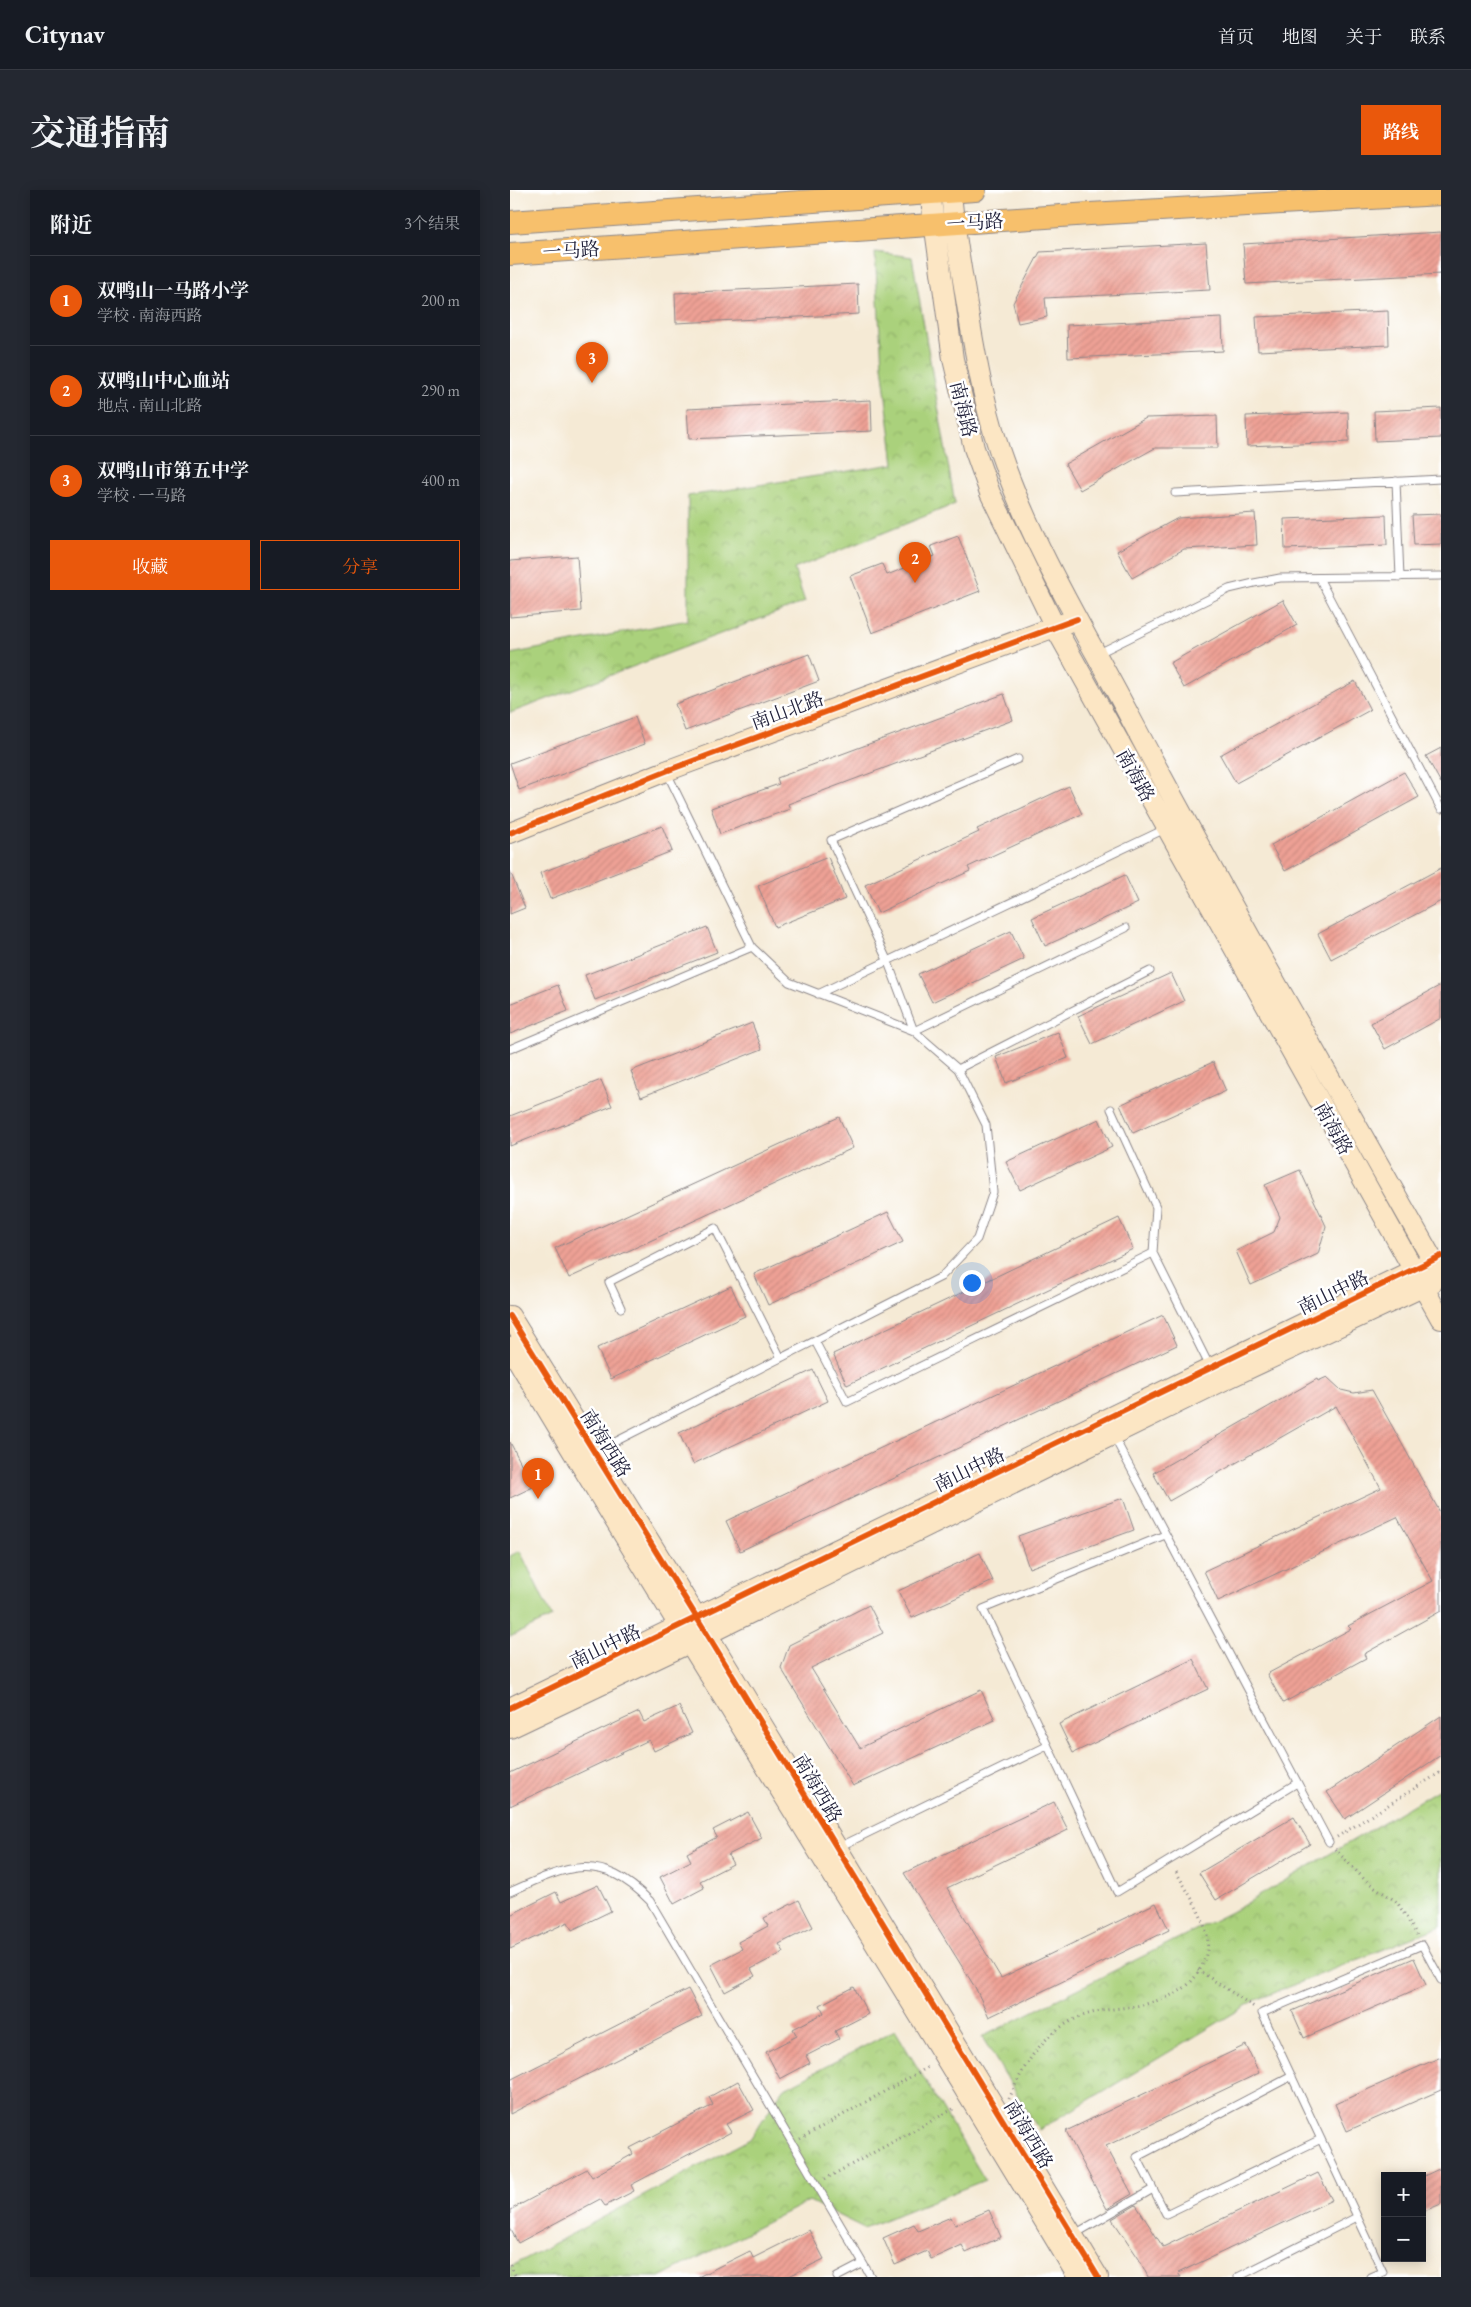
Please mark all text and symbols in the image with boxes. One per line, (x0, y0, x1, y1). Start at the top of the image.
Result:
text: Citynav (25, 19, 105, 50)
text: 首页 (1218, 25, 1254, 48)
text: 地图 (1282, 25, 1318, 48)
text: 关于 (1346, 25, 1382, 48)
text: 联系 (1410, 25, 1446, 48)
button: 路线 (1361, 105, 1441, 155)
text: 交通指南 (30, 110, 170, 155)
street label: 一马路 (946, 208, 1004, 237)
text: 附近 (50, 211, 92, 238)
text: 3个结果 (404, 213, 460, 234)
street label: 一马路 (542, 236, 600, 265)
text: 双鸭山一马路小学 (97, 278, 249, 303)
text: 1 (62, 290, 70, 311)
text: 200 m (421, 290, 460, 311)
text: 学校 · 南海西路 (97, 305, 203, 326)
pin: 3 (576, 342, 608, 383)
text: 双鸭山中心血站 (97, 368, 230, 393)
street label: 南海路 (944, 378, 983, 440)
text: 2 (62, 380, 70, 401)
text: 290 m (421, 380, 460, 401)
text: 地点 · 南山北路 (97, 395, 203, 416)
text: 双鸭山市第五中学 (97, 458, 249, 483)
text: 3 (62, 470, 70, 491)
text: 400 m (421, 470, 460, 491)
text: 学校 · 一马路 (97, 485, 187, 506)
button: 收藏 (50, 540, 250, 590)
button: 分享 (260, 540, 460, 590)
pin: 2 (899, 542, 931, 583)
street label: 南山北路 (747, 686, 827, 735)
street label: 南海路 (1111, 744, 1160, 806)
street label: 南海路 (1309, 1097, 1358, 1159)
street label: 南山中路 (1294, 1265, 1373, 1320)
your location (959, 1270, 985, 1296)
street label: 南海西路 (575, 1404, 636, 1482)
street label: 南山中路 (930, 1442, 1009, 1497)
pin: 1 (522, 1458, 554, 1499)
street label: 南山中路 (566, 1619, 645, 1674)
street label: 南海西路 (787, 1749, 848, 1827)
street label: 南海西路 (998, 2095, 1059, 2173)
map controls (1381, 2172, 1426, 2262)
button: + (1381, 2172, 1426, 2217)
button: − (1381, 2217, 1426, 2262)

